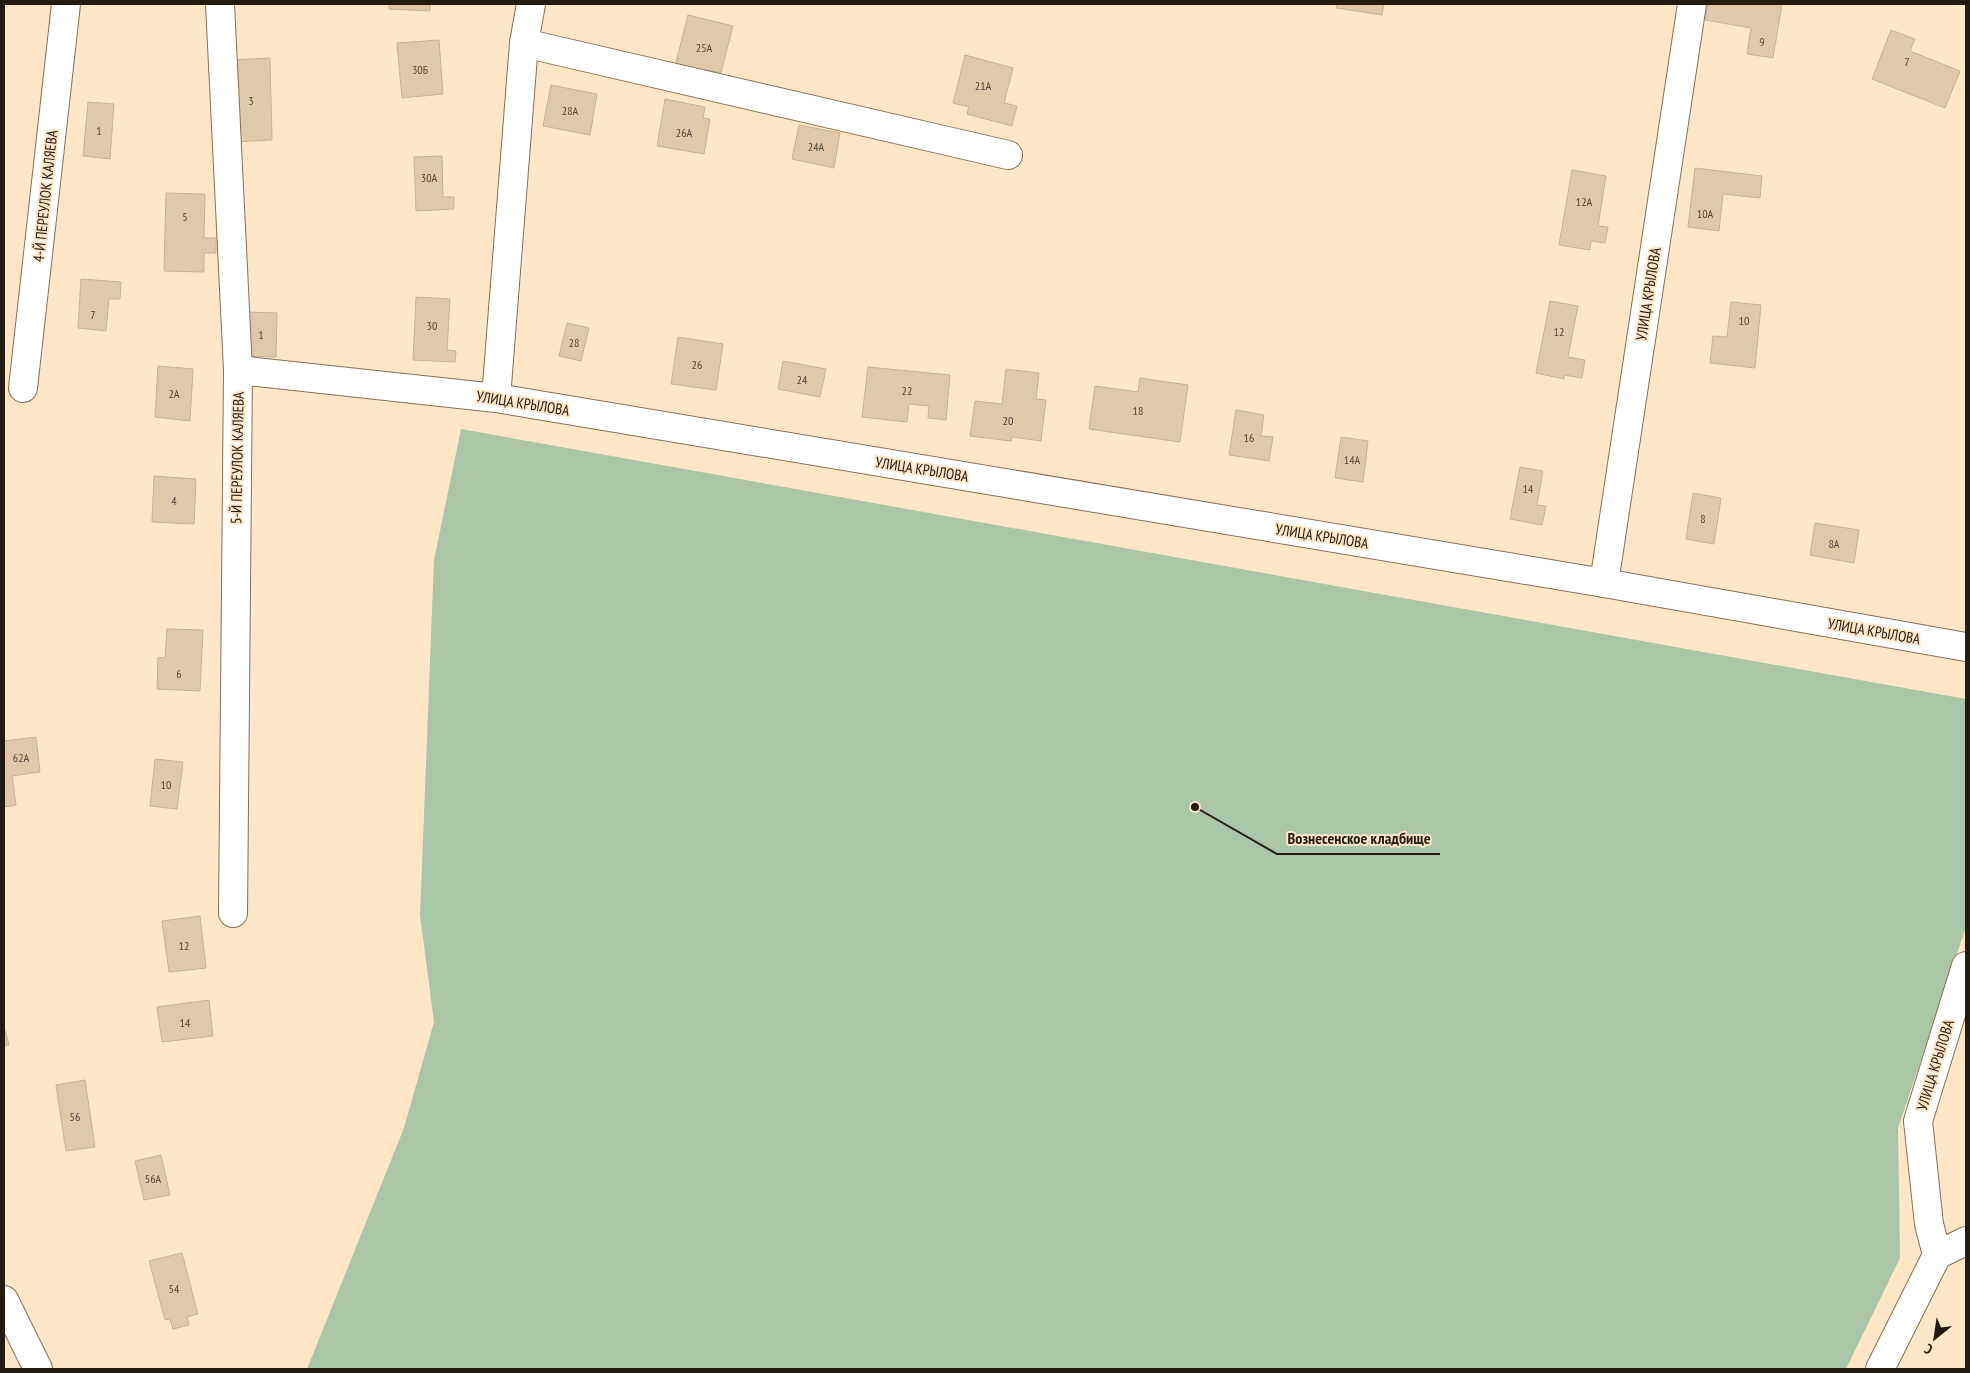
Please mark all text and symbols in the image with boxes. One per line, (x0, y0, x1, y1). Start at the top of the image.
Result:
house number: 9 (1759, 34, 1765, 49)
house number: 25А (696, 40, 713, 55)
house number: 7 (1904, 54, 1910, 69)
house number: 30Б (412, 62, 428, 77)
house number: 21А (975, 78, 992, 93)
house number: 3 (248, 93, 254, 108)
house number: 28А (562, 103, 579, 118)
house number: 1 (96, 123, 102, 138)
house number: 26А (676, 125, 693, 140)
street label: 4-Й ПЕРЕУЛОК КАЛЯЕВА (29, 128, 61, 263)
house number: 24А (808, 139, 825, 154)
house number: 30А (421, 170, 438, 185)
house number: 12А (1576, 194, 1593, 209)
house number: 10А (1697, 206, 1714, 221)
house number: 5 (182, 209, 188, 224)
street label: УЛИЦА КРЫЛОВА (1631, 245, 1665, 342)
house number: 7 (90, 307, 96, 322)
house number: 10 (1739, 313, 1749, 328)
house number: 30 (427, 318, 437, 333)
house number: 12 (1554, 324, 1564, 339)
house number: 1 (258, 327, 264, 342)
house number: 28 (569, 335, 579, 350)
house number: 26 (692, 357, 702, 372)
house number: 24 (797, 372, 808, 387)
house number: 22 (902, 383, 912, 398)
house number: 2А (168, 386, 180, 401)
street label: УЛИЦА КРЫЛОВА (475, 386, 572, 420)
street label: 5-Й ПЕРЕУЛОК КАЛЯЕВА (226, 391, 248, 524)
house number: 18 (1133, 403, 1143, 418)
house number: 20 (1003, 413, 1013, 428)
house number: 16 (1244, 430, 1254, 445)
street label: УЛИЦА КРЫЛОВА (874, 452, 971, 486)
house number: 14А (1344, 452, 1361, 467)
house number: 14 (1523, 481, 1534, 496)
house number: 4 (171, 493, 177, 508)
house number: 8 (1700, 511, 1706, 526)
street label: УЛИЦА КРЫЛОВА (1274, 519, 1371, 553)
house number: 8А (1828, 536, 1840, 551)
street label: УЛИЦА КРЫЛОВА (1826, 614, 1923, 649)
house number: 6 (176, 666, 182, 681)
house number: 62А (13, 750, 30, 765)
house number: 10 (161, 777, 171, 792)
callout: Вознесенское кладбище (1277, 823, 1440, 854)
text: Вознесенское кладбище (1287, 828, 1431, 848)
house number: 12 (179, 938, 189, 953)
house number: 14 (180, 1015, 191, 1030)
street label: УЛИЦА КРЫЛОВА (1912, 1017, 1958, 1113)
house number: 56 (70, 1109, 80, 1124)
house number: 56А (145, 1171, 162, 1186)
house number: 54 (169, 1281, 180, 1296)
north arrow (1910, 1313, 1960, 1363)
text: С (1921, 1340, 1936, 1359)

